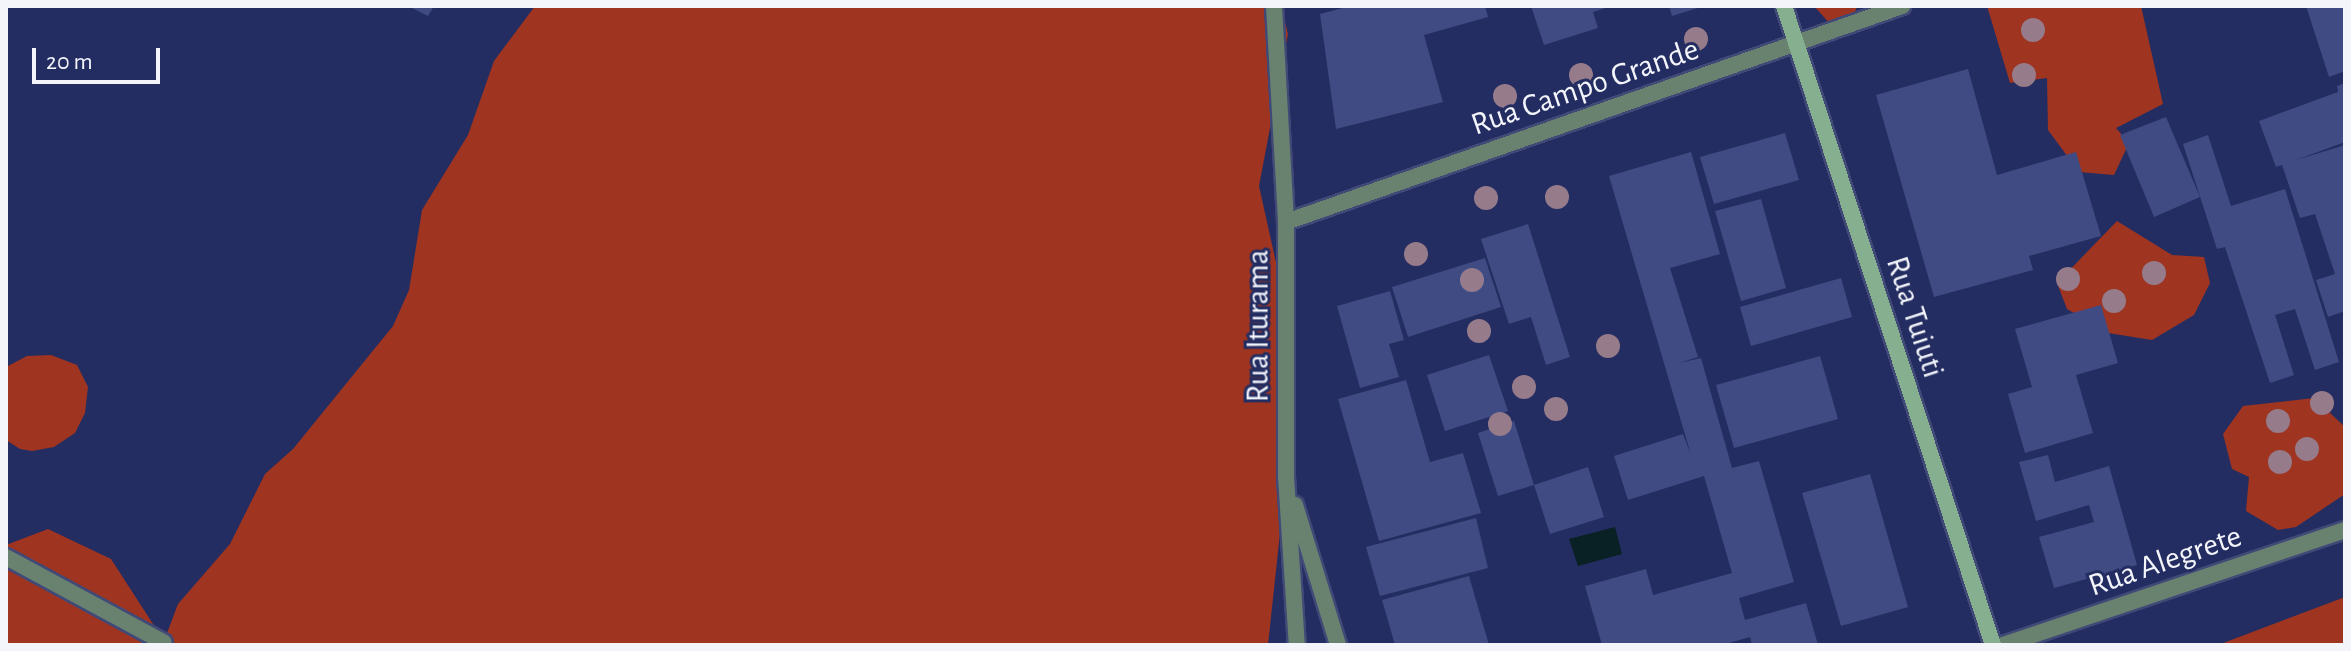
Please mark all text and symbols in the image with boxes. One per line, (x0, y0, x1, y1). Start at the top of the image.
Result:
street label: Rua Campo Grande (1466, 30, 1704, 144)
scale bar (36, 32, 164, 82)
text: 20 m (46, 50, 93, 74)
street label: Rua Iturama (1239, 250, 1277, 402)
street label: Rua Tuiuti (1877, 252, 1953, 382)
street label: Rua Alegrete (2083, 517, 2247, 605)

